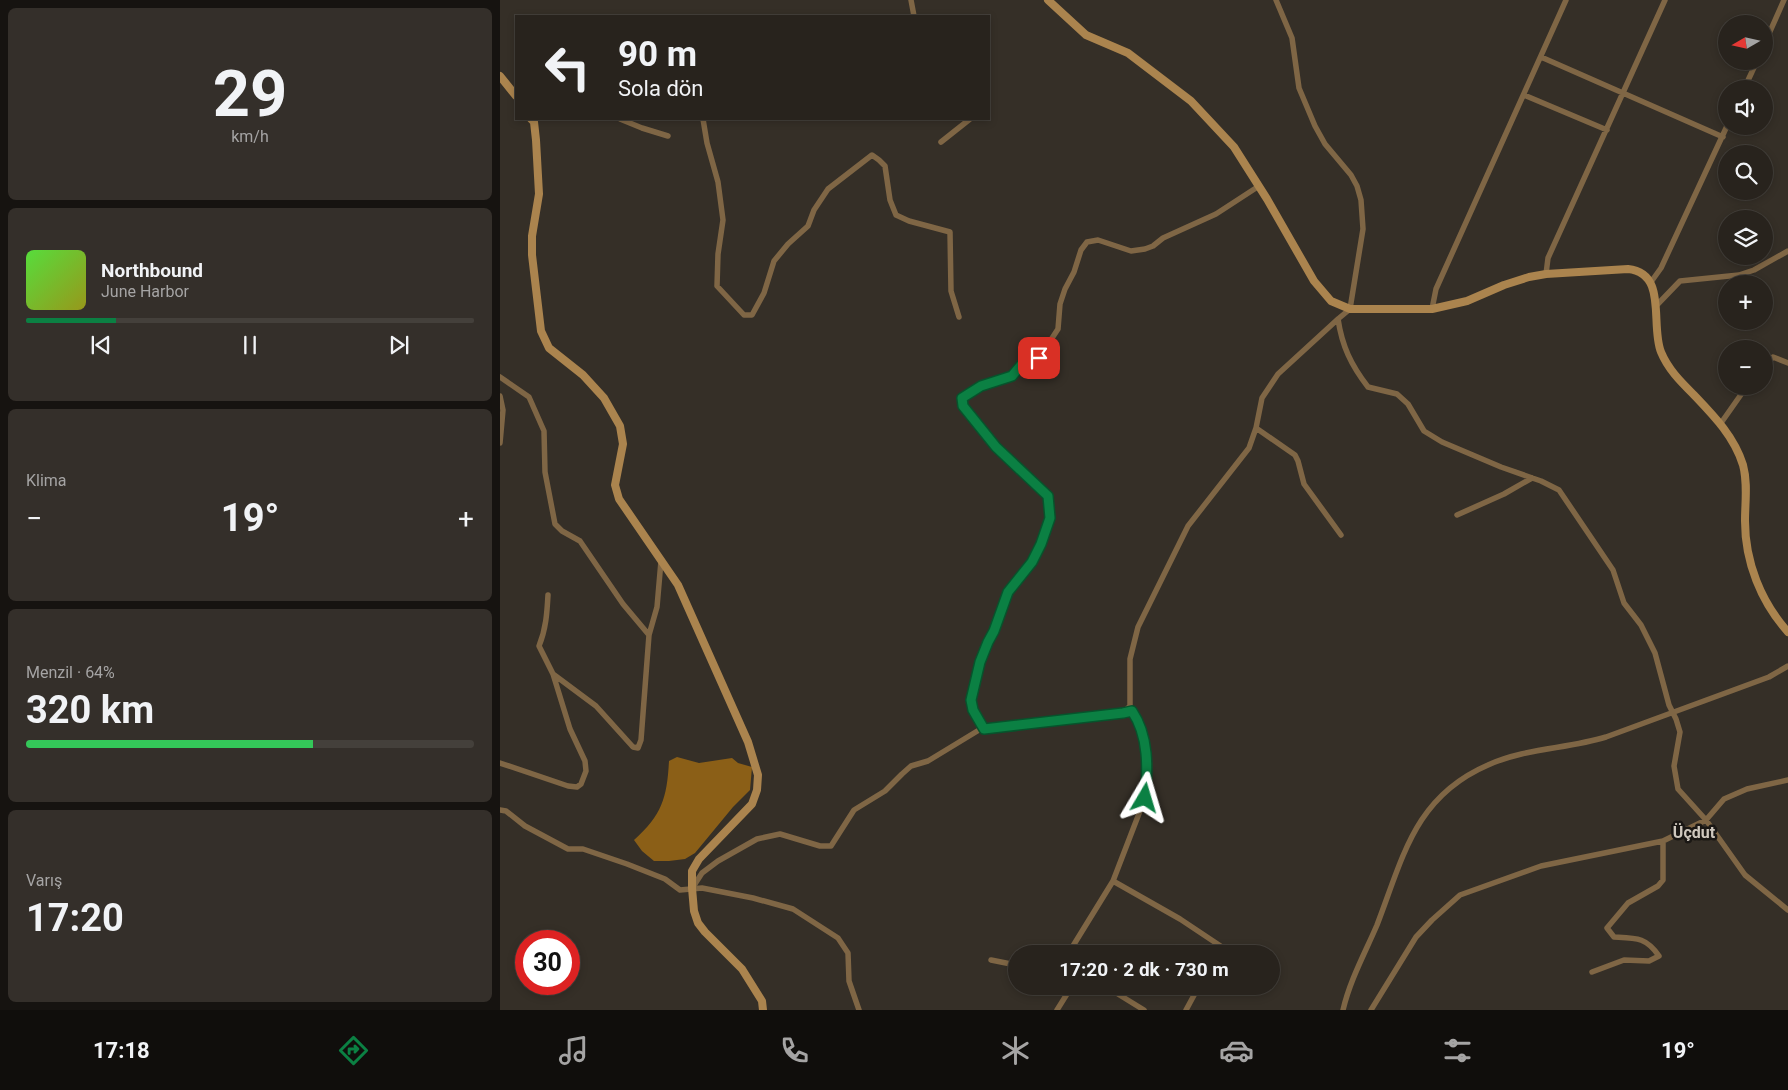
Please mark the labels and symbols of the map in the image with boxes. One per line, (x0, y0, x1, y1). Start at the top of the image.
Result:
north arrow (1718, 15, 1772, 70)
pin (1018, 337, 1060, 379)
position arrow (1118, 771, 1170, 823)
district label: Üçdut (1673, 823, 1716, 842)
speed limit sign: 30 (515, 930, 580, 995)

